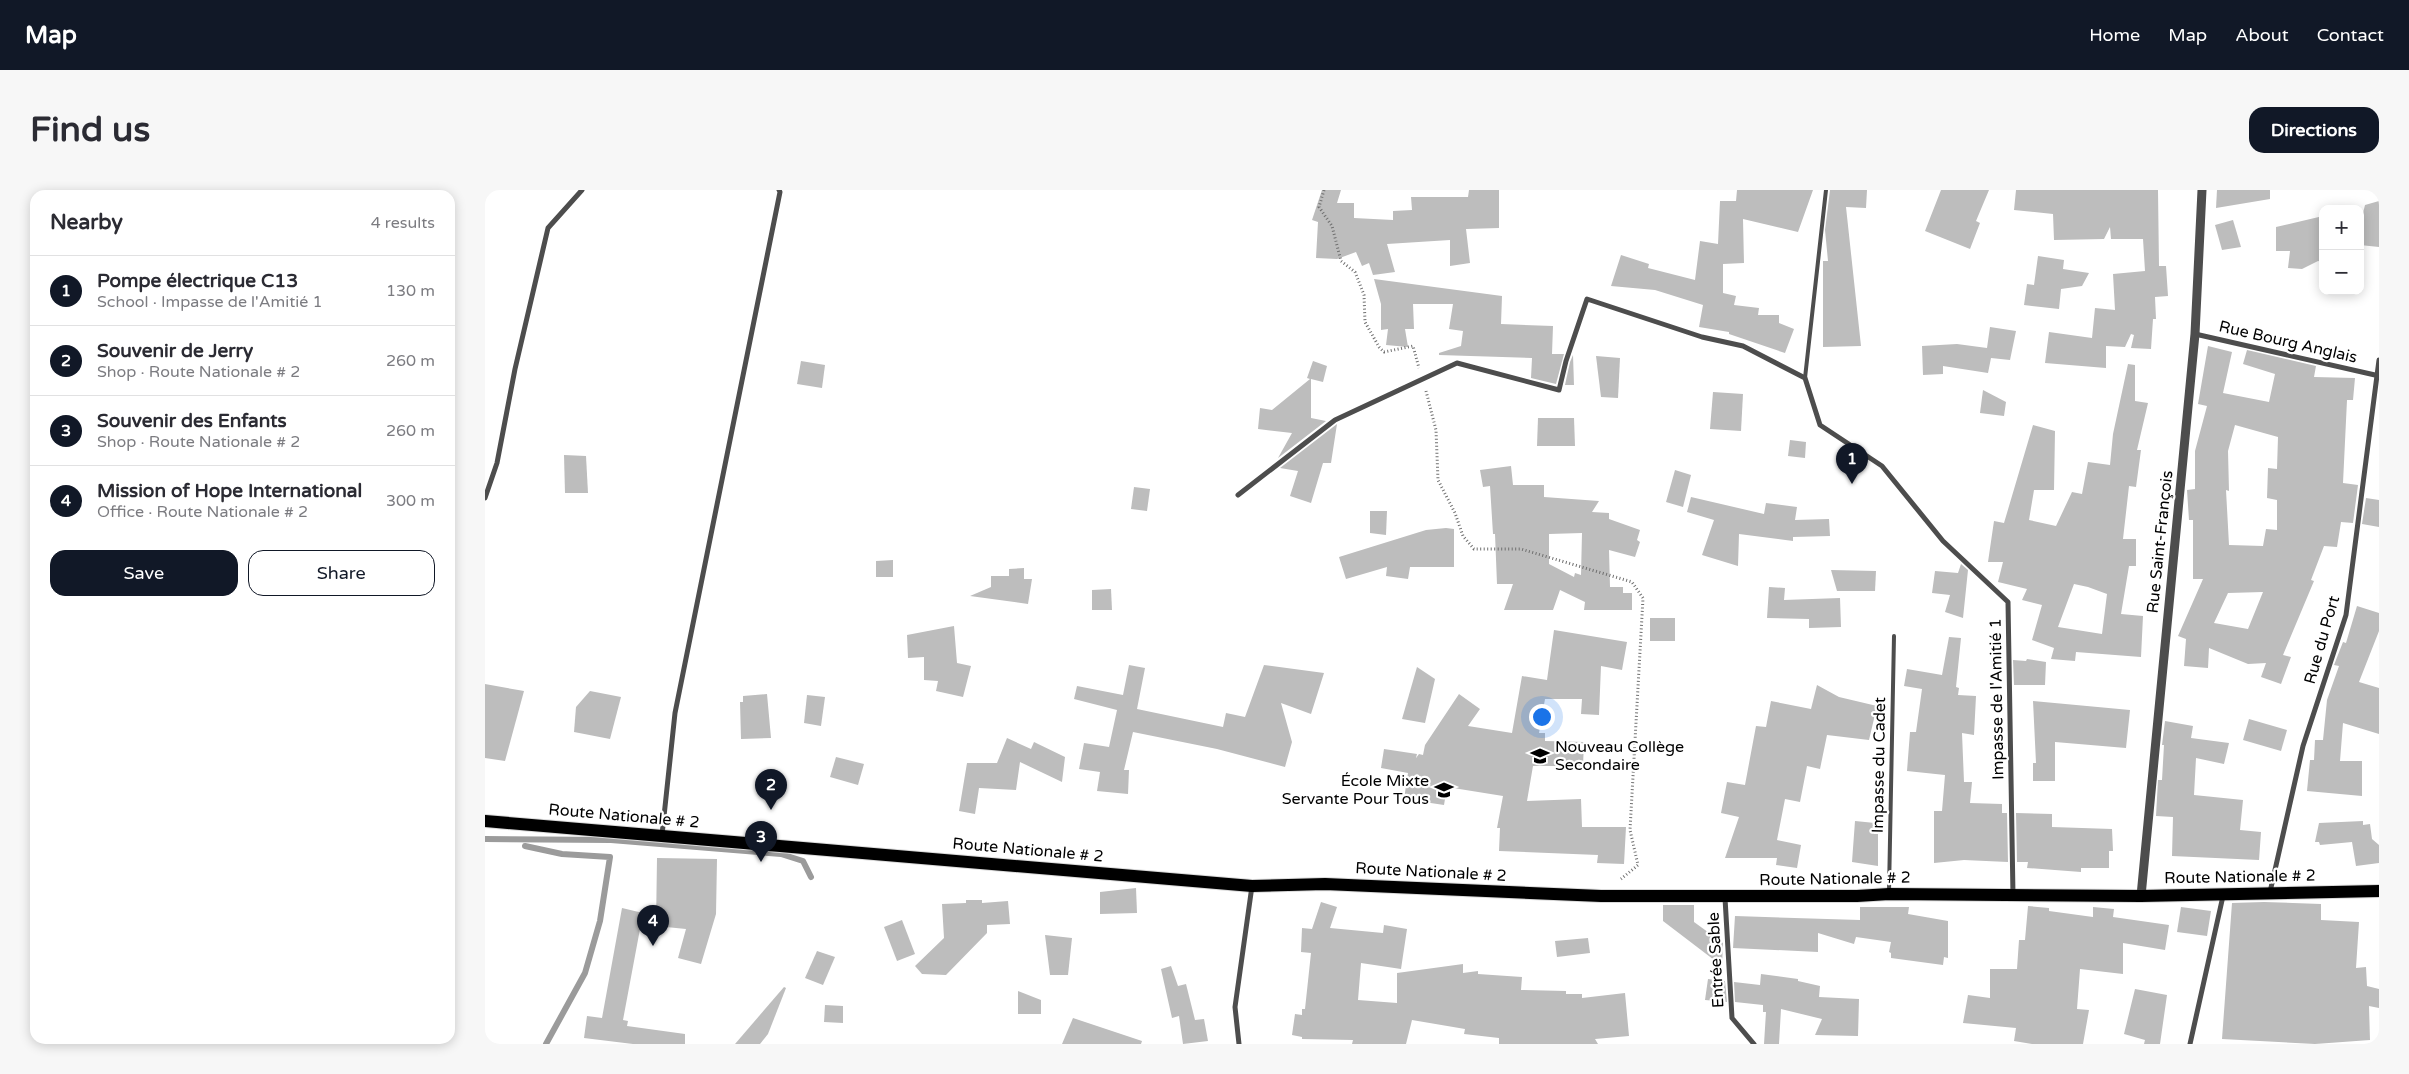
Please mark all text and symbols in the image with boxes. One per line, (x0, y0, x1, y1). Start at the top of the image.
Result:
text: Map (25, 21, 77, 50)
text: Home (2089, 24, 2140, 46)
text: Map (2168, 24, 2207, 46)
text: About (2235, 24, 2289, 46)
text: Contact (2317, 24, 2384, 46)
button: Directions (2249, 107, 2379, 153)
text: Find us (30, 109, 150, 151)
map controls (2319, 205, 2364, 295)
button: + (2319, 205, 2364, 250)
text: Nearby (50, 210, 123, 235)
text: 4 results (371, 213, 435, 233)
button: − (2319, 250, 2364, 295)
text: Pompe électrique C13 (97, 270, 298, 292)
text: 1 (61, 281, 71, 301)
text: 130 m (386, 281, 435, 301)
text: School · Impasse de l'Amitié 1 (97, 292, 323, 312)
street label: Rue Bourg Anglais (2217, 316, 2359, 368)
text: Souvenir de Jerry (97, 340, 253, 362)
text: 2 (61, 351, 71, 371)
text: 260 m (386, 351, 435, 371)
text: Shop · Route Nationale # 2 (97, 362, 300, 382)
text: Souvenir des Enfants (97, 410, 287, 432)
text: 3 (61, 421, 71, 441)
text: 260 m (386, 421, 435, 441)
text: Shop · Route Nationale # 2 (97, 432, 300, 452)
pin: 1 (1836, 443, 1868, 484)
street label: Rue Saint-François (2143, 470, 2177, 614)
text: Mission of Hope International (97, 480, 362, 502)
text: 4 (61, 491, 71, 511)
text: 300 m (386, 491, 435, 511)
text: Office · Route Nationale # 2 (97, 502, 308, 522)
button: Save (50, 550, 238, 596)
button: Share (248, 550, 435, 596)
street label: Rue du Port (2300, 594, 2344, 686)
street label: Impasse de l'Amitié 1 (1986, 618, 2008, 780)
street label: Impasse du Cadet (1868, 697, 1890, 833)
your location (1529, 704, 1555, 730)
place label: Nouveau Collège Secondaire (1555, 737, 1684, 775)
school or university icon: Nouveau Collège Secondaire (1529, 745, 1551, 767)
pin: 2 (755, 769, 787, 810)
place label: École Mixte Servante Pour Tous (1282, 771, 1429, 809)
school or university icon: École Mixte Servante Pour Tous (1433, 779, 1455, 801)
street label: Route Nationale # 2 (548, 799, 700, 833)
pin: 3 (745, 821, 777, 862)
street label: Route Nationale # 2 (952, 833, 1104, 867)
street label: Route Nationale # 2 (1355, 858, 1507, 886)
street label: Route Nationale # 2 (2164, 866, 2316, 888)
street label: Route Nationale # 2 (1759, 868, 1911, 890)
pin: 4 (637, 905, 669, 946)
street label: Entrée Sable (1704, 912, 1728, 1008)

